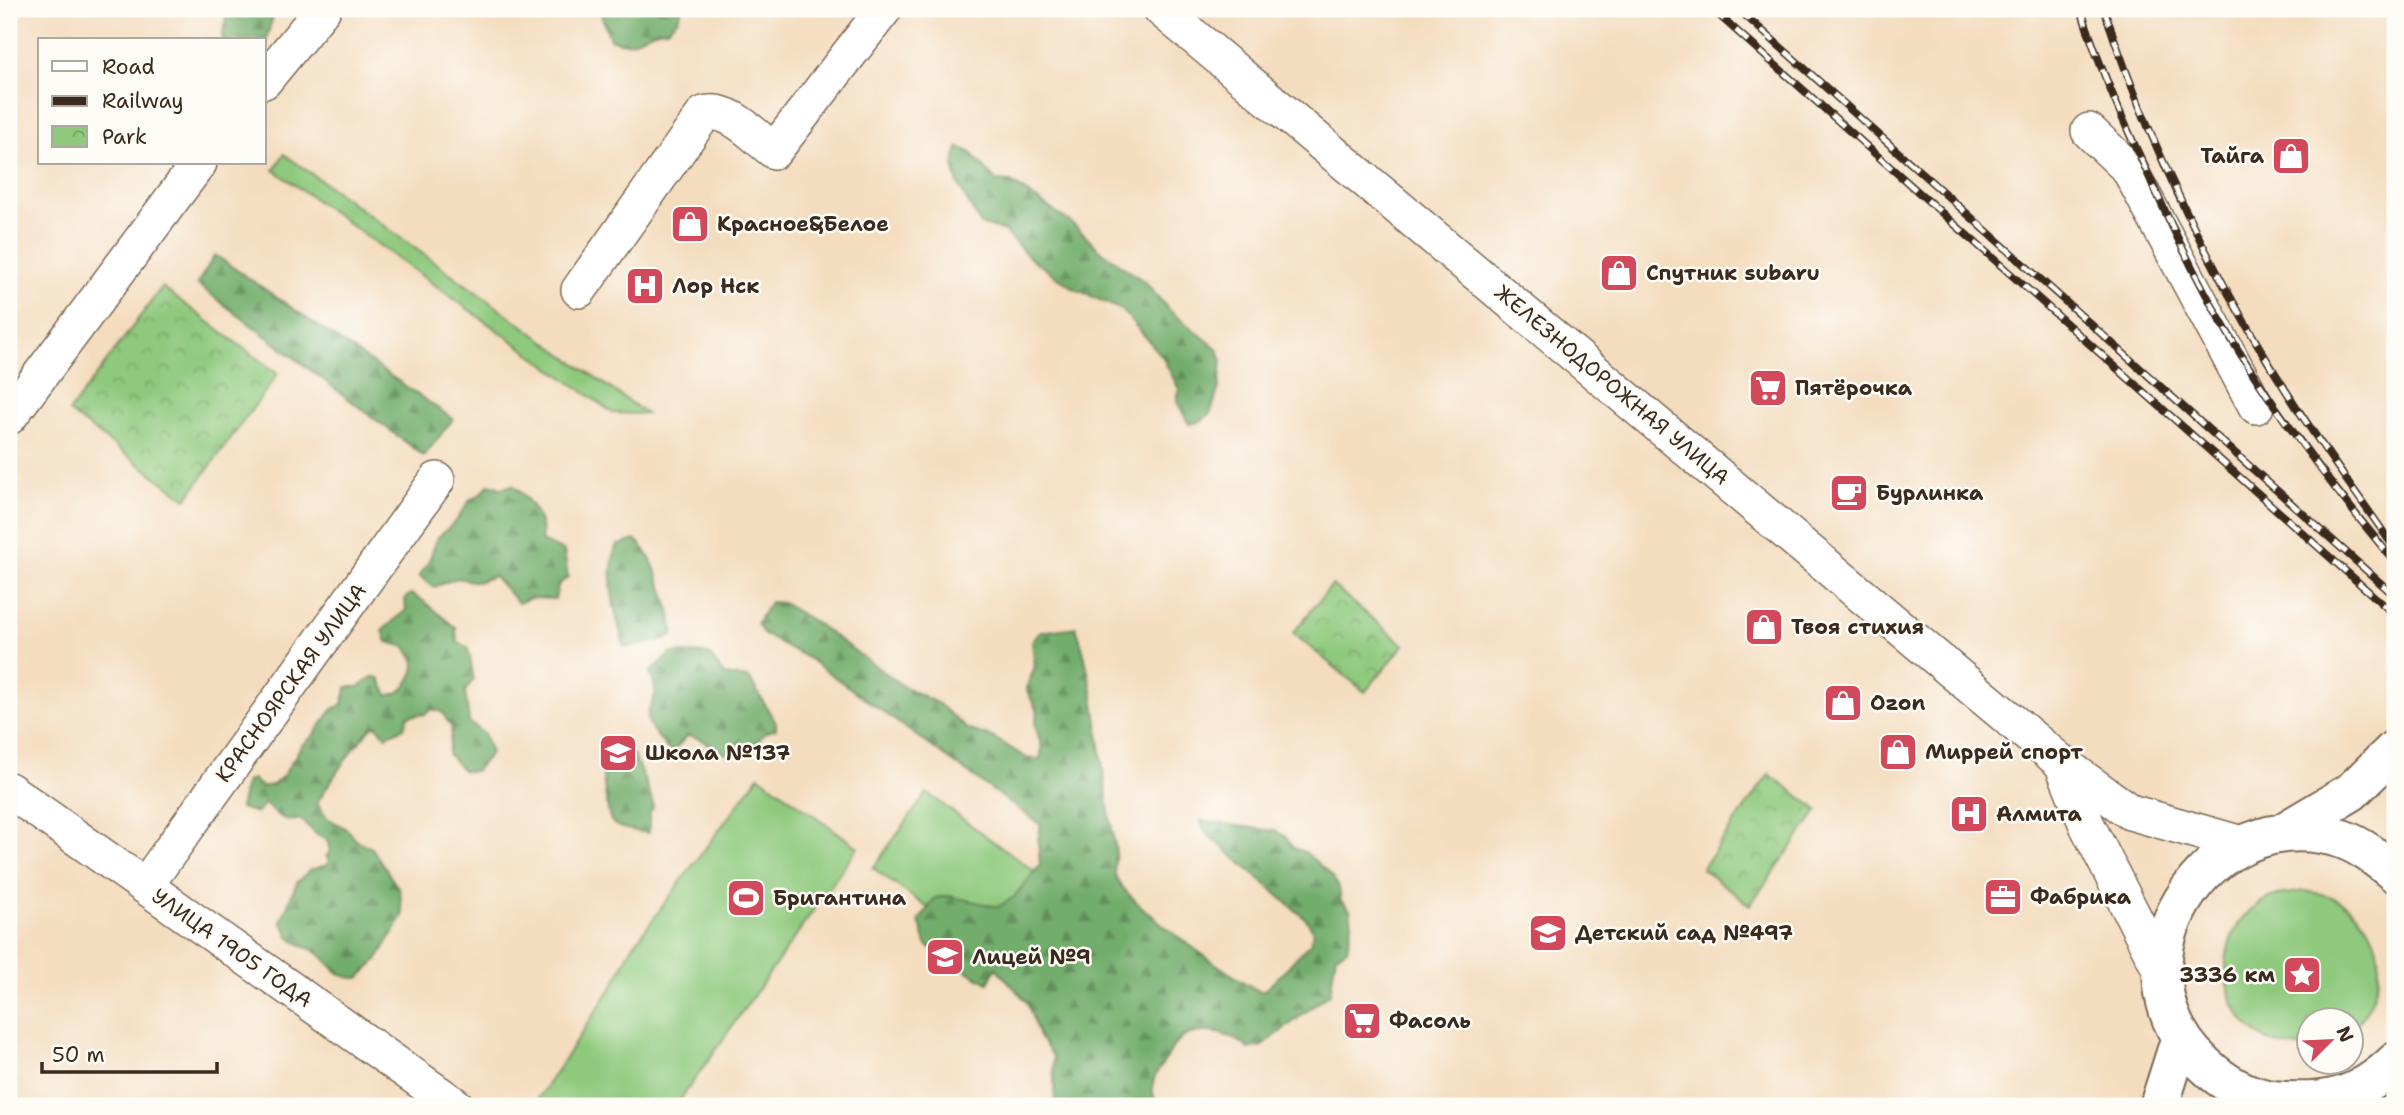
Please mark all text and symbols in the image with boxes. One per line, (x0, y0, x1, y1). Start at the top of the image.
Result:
legend (38, 38, 266, 164)
text: Road (102, 53, 155, 81)
text: Railway (102, 87, 184, 115)
text: Park (102, 123, 147, 151)
shop icon: Тайга (2270, 135, 2312, 177)
place label: Тайга (2201, 142, 2265, 170)
shop icon: Красное&Белое (669, 203, 711, 245)
place label: Красное&Белое (717, 210, 889, 238)
shop icon: Спутник subaru (1598, 252, 1640, 294)
place label: Спутник subaru (1646, 259, 1820, 287)
hospital icon: Лор Нск (624, 265, 666, 307)
place label: Лор Нск (672, 272, 759, 300)
street label: ЖЕЛЕЗНОДОРОЖНАЯ УЛИЦА (1489, 278, 1735, 492)
supermarket icon: Пятёрочка (1747, 367, 1789, 409)
place label: Пятёрочка (1795, 374, 1913, 402)
cafe icon: Бурлинка (1828, 472, 1870, 514)
place label: Бурлинка (1876, 479, 1984, 507)
street label: КРАСНОЯРСКАЯ УЛИЦА (209, 578, 373, 788)
shop icon: Твоя стихия (1743, 606, 1785, 648)
place label: Твоя стихия (1791, 613, 1924, 641)
shop icon: Ozon (1822, 682, 1864, 724)
place label: Ozon (1870, 689, 1925, 717)
shop icon: Миррей спорт (1877, 731, 1919, 773)
school or university icon: Школа №137 (597, 732, 639, 774)
place label: Миррей спорт (1925, 738, 2083, 766)
place label: Школа №137 (645, 739, 790, 767)
hospital icon: Алмита (1948, 793, 1990, 835)
place label: Алмита (1996, 800, 2083, 828)
office icon: Фабрика (1982, 876, 2024, 918)
sports icon: Бригантина (725, 877, 767, 919)
street label: УЛИЦА 1905 ГОДА (146, 882, 318, 1014)
place label: Фабрика (2030, 883, 2132, 911)
place label: Бригантина (773, 884, 907, 912)
school or university icon: Детский сад №497 (1527, 912, 1569, 954)
place label: Детский сад №497 (1575, 919, 1793, 947)
school or university icon: Лицей №9 (924, 936, 966, 978)
place label: Лицей №9 (972, 943, 1091, 971)
place icon: 3336 км (2281, 954, 2323, 996)
place label: 3336 км (2179, 961, 2276, 989)
supermarket icon: Фасоль (1341, 1000, 1383, 1042)
north arrow (2296, 1006, 2366, 1076)
place label: Фасоль (1389, 1007, 1471, 1035)
text: N (2331, 1022, 2360, 1046)
scale bar (42, 1031, 217, 1075)
text: 50 m (52, 1041, 105, 1069)

